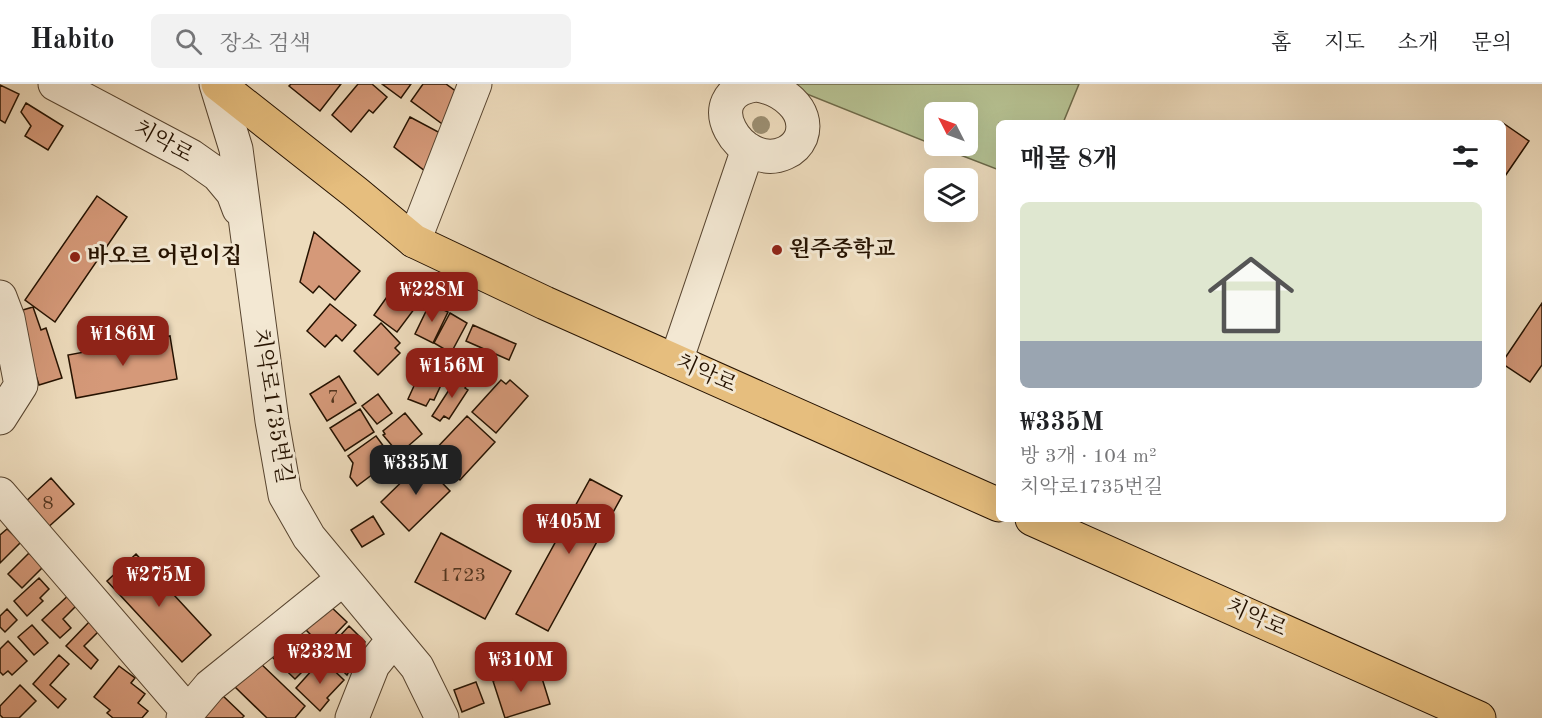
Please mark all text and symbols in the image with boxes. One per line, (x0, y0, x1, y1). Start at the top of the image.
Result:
search box (151, 14, 571, 68)
icon: search (172, 25, 205, 58)
text: Habito (30, 27, 115, 55)
text: 장소 검색 (220, 33, 311, 55)
text: 홈 (1271, 33, 1291, 54)
text: 지도 (1324, 33, 1365, 54)
text: 소개 (1398, 33, 1438, 54)
text: 문의 (1471, 33, 1512, 54)
north arrow (924, 102, 978, 156)
map controls (924, 102, 978, 222)
street label: 치악로 (130, 116, 197, 167)
icon: filters (1449, 140, 1482, 173)
text: 매물 8개 (1020, 147, 1118, 173)
button: layers (924, 168, 978, 222)
place label: 원주중학교 (789, 236, 895, 261)
icon: home (1197, 241, 1305, 349)
place label: 바오르 어린이집 (87, 243, 242, 268)
marker: 원주중학교 (770, 243, 784, 257)
marker: 바오르 어린이집 (68, 250, 82, 264)
pin: ₩228M (390, 272, 474, 323)
text: ₩228M (400, 281, 464, 301)
pin: ₩186M (81, 316, 165, 367)
text: ₩186M (91, 325, 155, 345)
street label: 치악로1735번길 (249, 326, 296, 485)
pin: ₩156M (410, 348, 494, 399)
street label: 치악로 (672, 350, 740, 397)
text: ₩156M (420, 357, 484, 377)
house number: 7 (327, 388, 339, 408)
text: ₩335M (1020, 410, 1104, 436)
pin: ₩335M (374, 445, 458, 496)
text: 방 3개 · 104 m² (1020, 447, 1157, 467)
text: ₩335M (384, 454, 448, 474)
text: 치악로1735번길 (1020, 478, 1163, 498)
house number: 8 (42, 494, 54, 514)
pin: ₩405M (527, 504, 611, 555)
text: ₩405M (537, 513, 601, 533)
pin: ₩275M (117, 557, 201, 608)
text: ₩275M (127, 566, 191, 586)
house number: 1723 (440, 566, 486, 586)
street label: 치악로 (1222, 594, 1290, 641)
pin: ₩232M (278, 634, 362, 685)
pin: ₩310M (479, 642, 563, 693)
text: ₩232M (288, 643, 352, 663)
text: ₩310M (489, 651, 553, 671)

